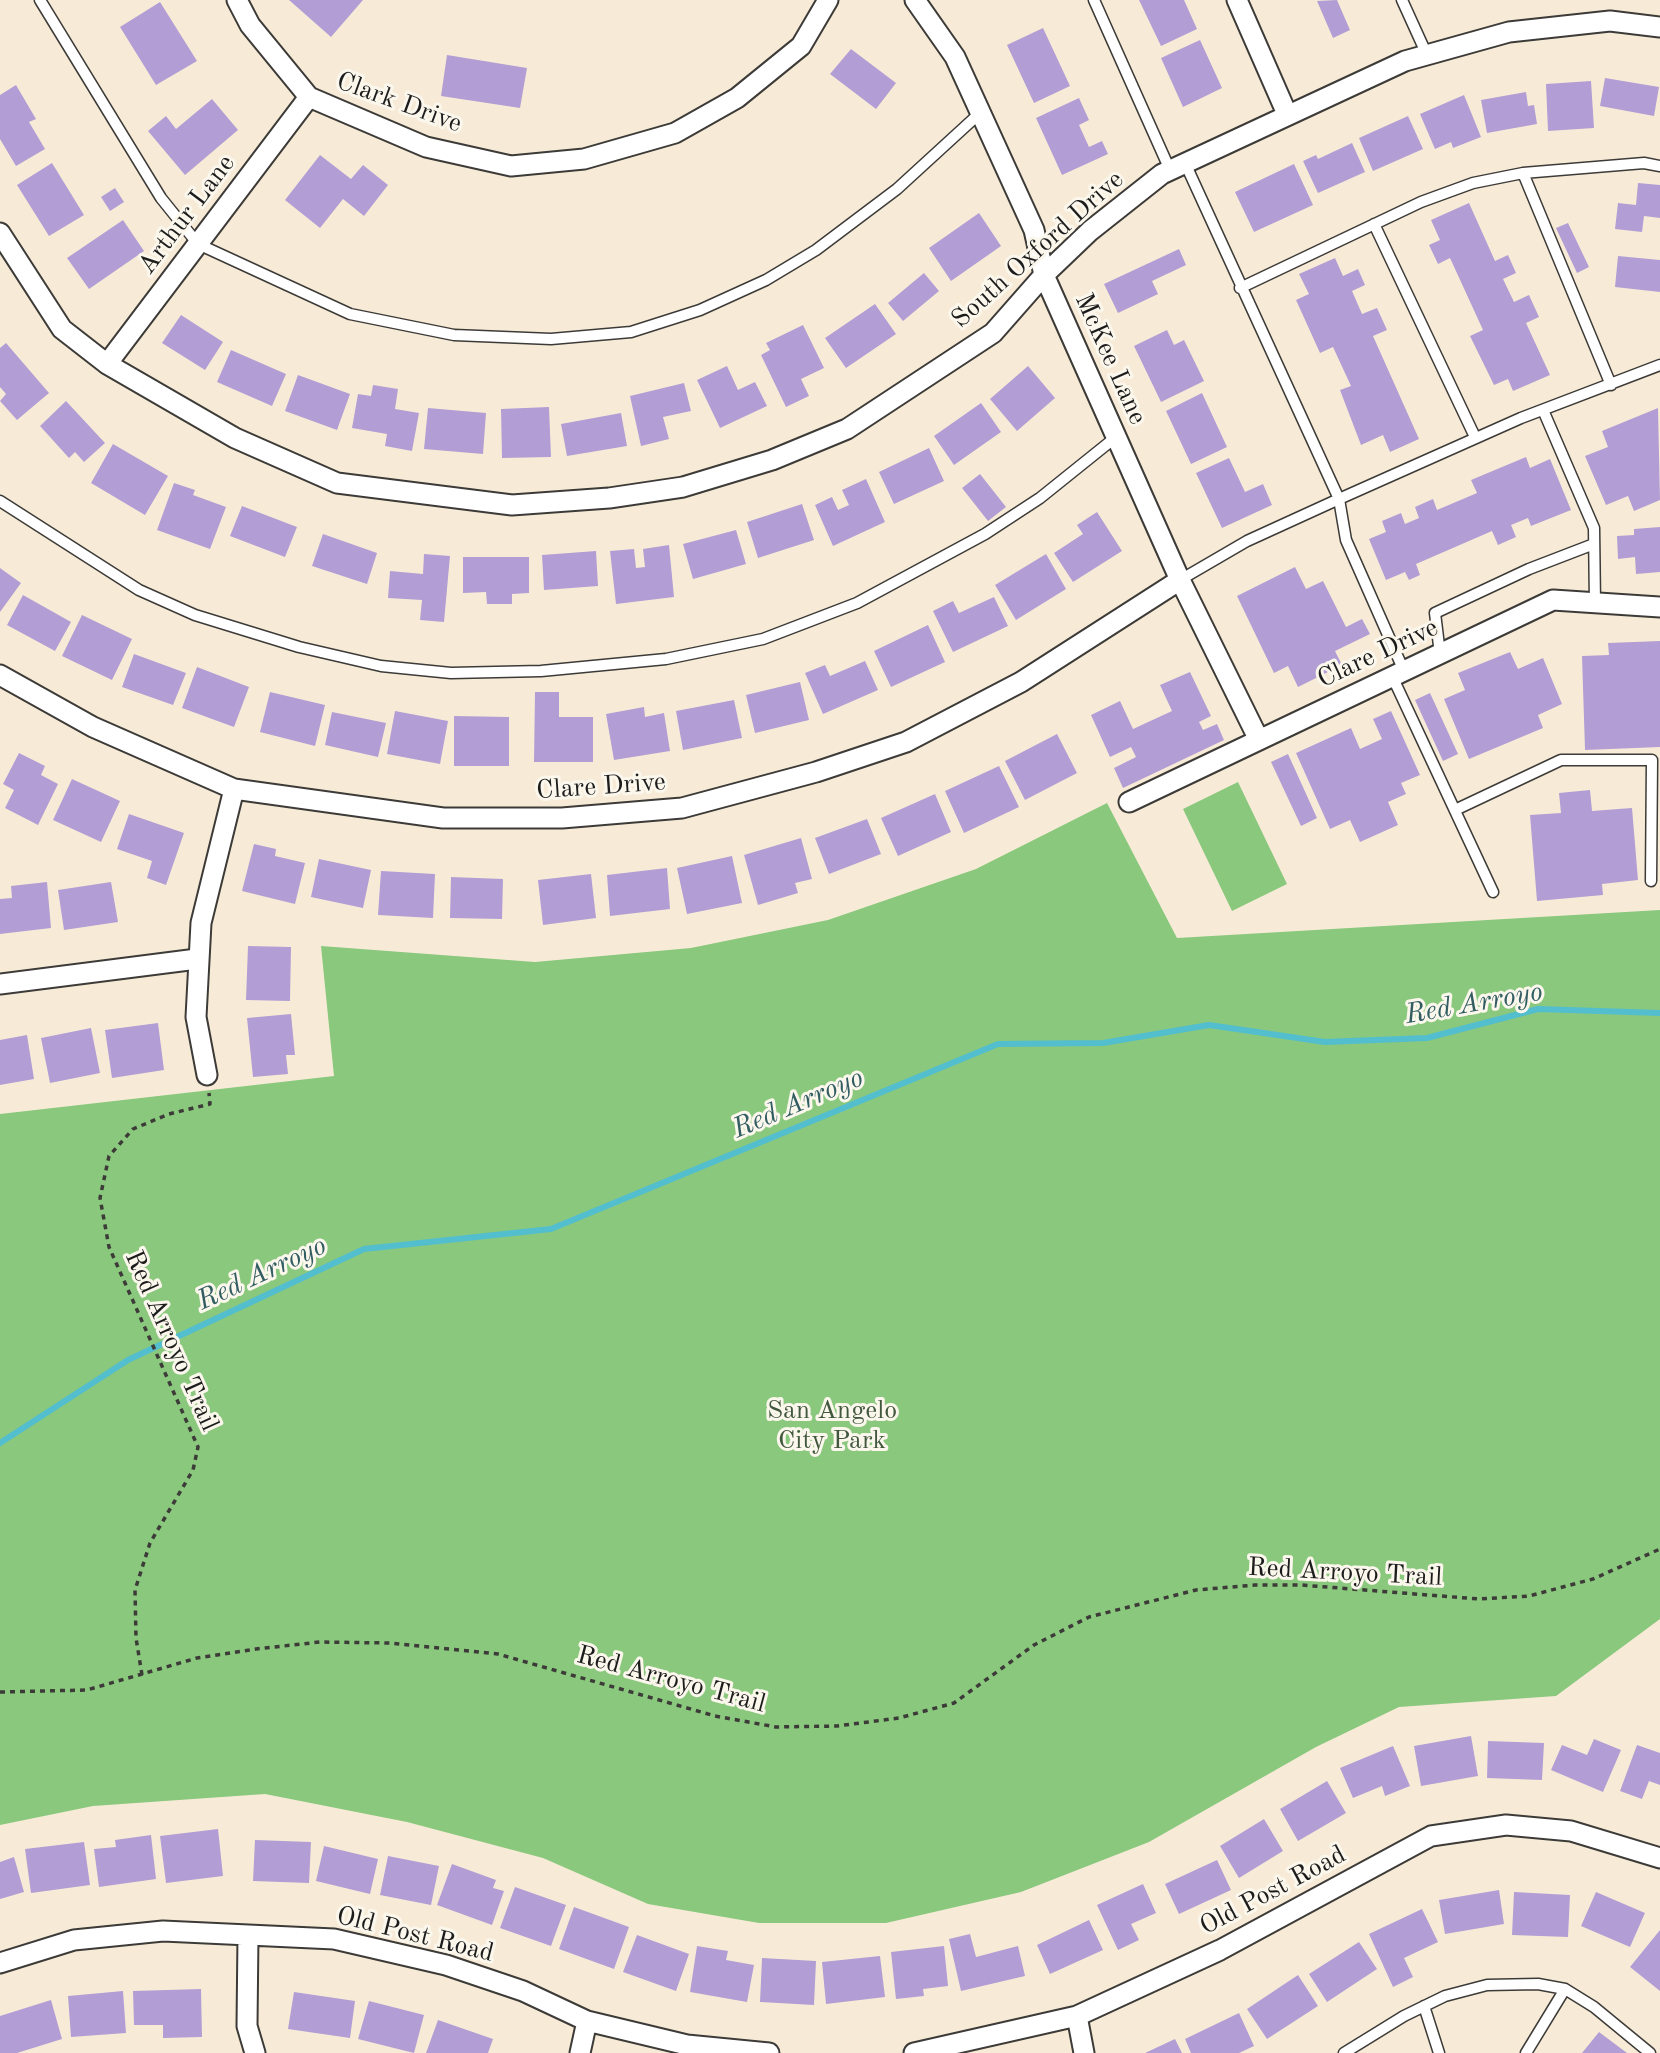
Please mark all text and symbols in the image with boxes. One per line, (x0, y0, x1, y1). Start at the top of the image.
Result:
street label: Clark Drive (332, 66, 466, 140)
street label: Arthur Lane (132, 149, 242, 281)
street label: South Oxford Drive (946, 165, 1130, 335)
street label: McKee Lane (1067, 289, 1153, 429)
street label: Clare Drive (1313, 612, 1443, 696)
street label: Clare Drive (535, 767, 667, 807)
water label: Red Arroyo (1403, 975, 1545, 1033)
water label: Red Arroyo (727, 1061, 869, 1147)
water label: Red Arroyo (192, 1229, 332, 1319)
street label: Red Arroyo Trail (117, 1246, 225, 1436)
park label: San Angelo City Park (767, 1395, 897, 1456)
street label: Red Arroyo Trail (1247, 1552, 1443, 1594)
street label: Red Arroyo Trail (573, 1640, 769, 1720)
street label: Old Post Road (1195, 1839, 1351, 1943)
street label: Old Post Road (333, 1900, 497, 1970)

